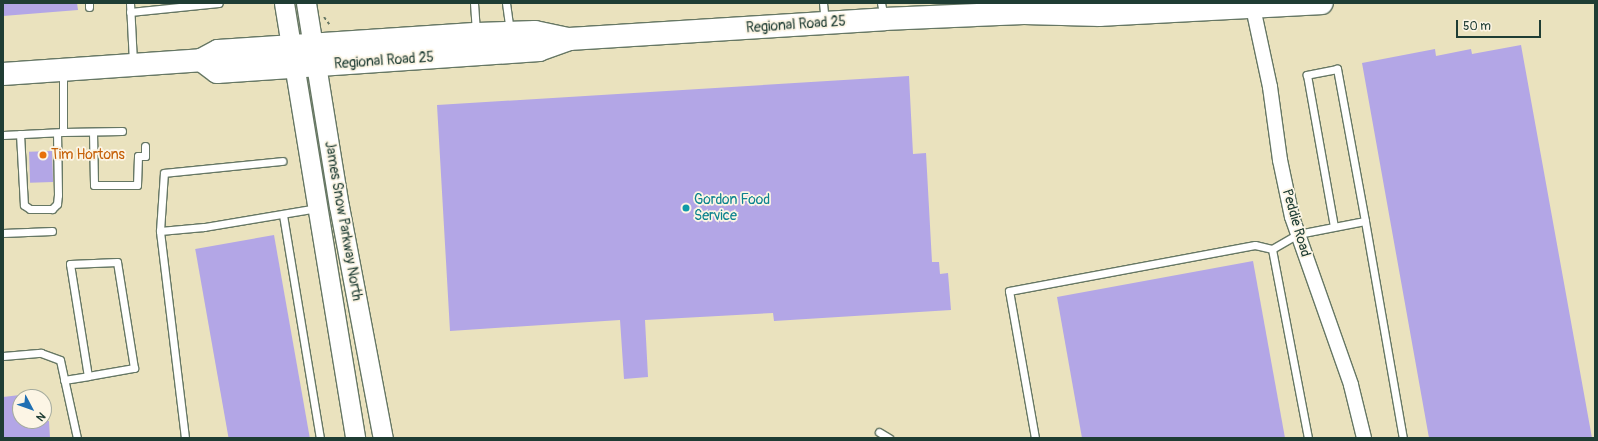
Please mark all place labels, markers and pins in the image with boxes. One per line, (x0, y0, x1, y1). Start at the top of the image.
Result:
place label: Tim Hortons (51, 147, 125, 163)
marker: Tim Hortons (38, 150, 48, 160)
place label: Gordon Food Service (694, 192, 770, 224)
marker: Gordon Food Service (681, 203, 691, 213)

